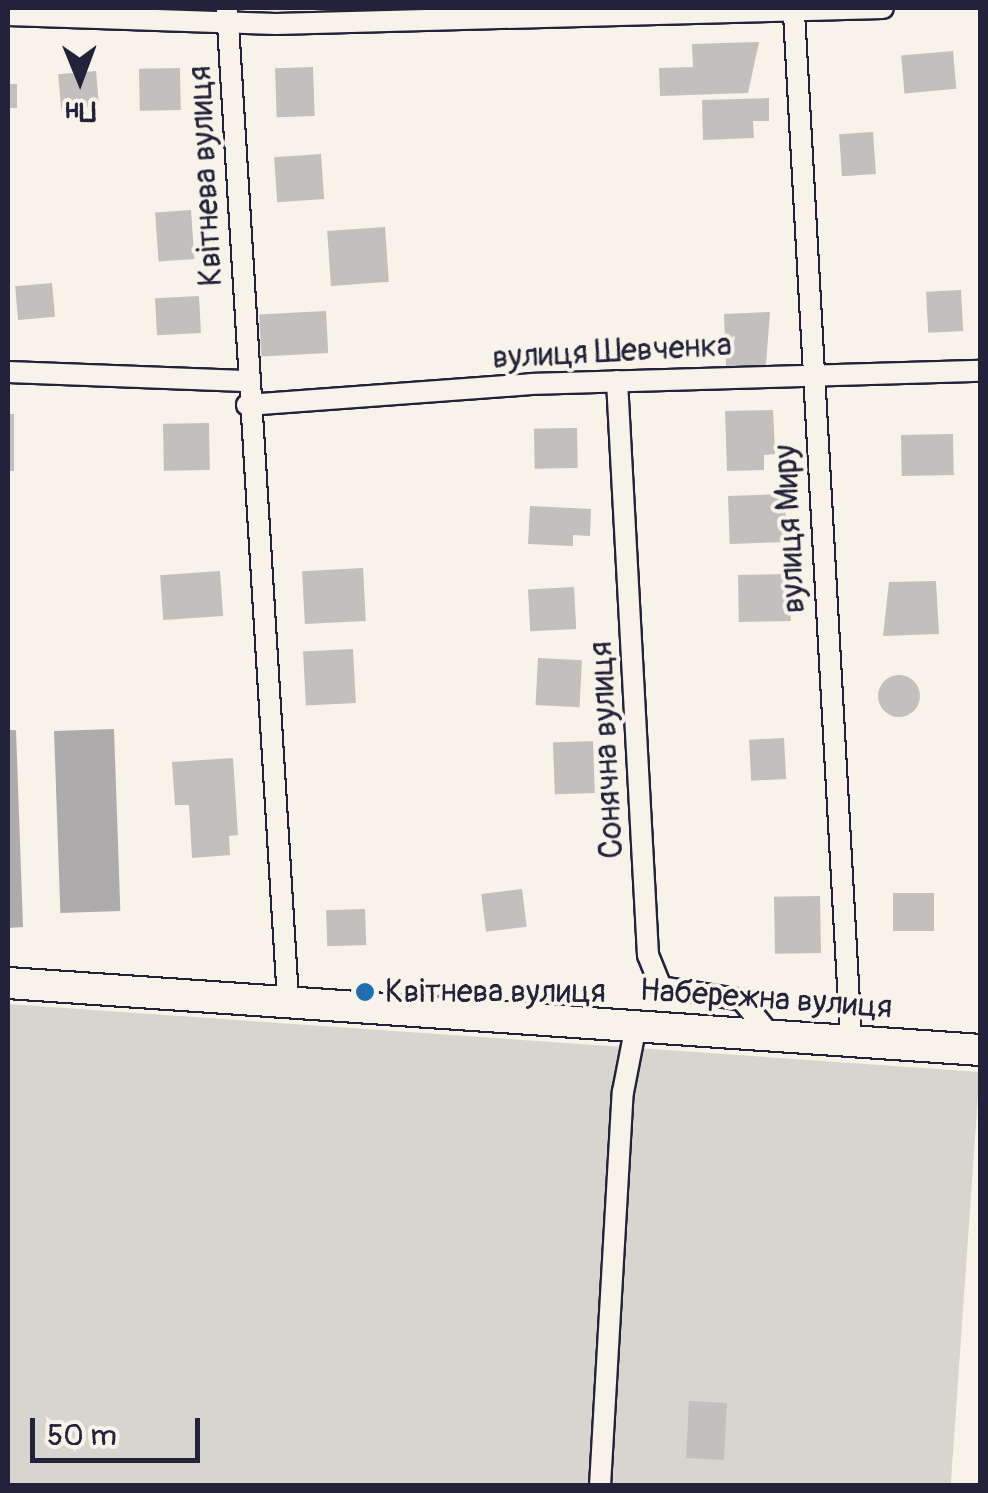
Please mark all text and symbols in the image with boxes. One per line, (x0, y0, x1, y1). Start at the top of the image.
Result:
north arrow (30, 30, 130, 130)
street label: Квітнева вулиця (181, 65, 231, 287)
text: Пн (65, 93, 96, 128)
street label: вулиця Шевченка (491, 327, 733, 377)
street label: вулиця Миру (766, 444, 814, 614)
street label: Сонячна вулиця (582, 640, 632, 860)
street label: Набережна вулиця (638, 971, 894, 1027)
place label: Квітнева вулиця (385, 973, 606, 1011)
marker: Квітнева вулиця (354, 981, 376, 1003)
scale bar (35, 1398, 205, 1460)
text: 50 m (47, 1417, 117, 1454)

